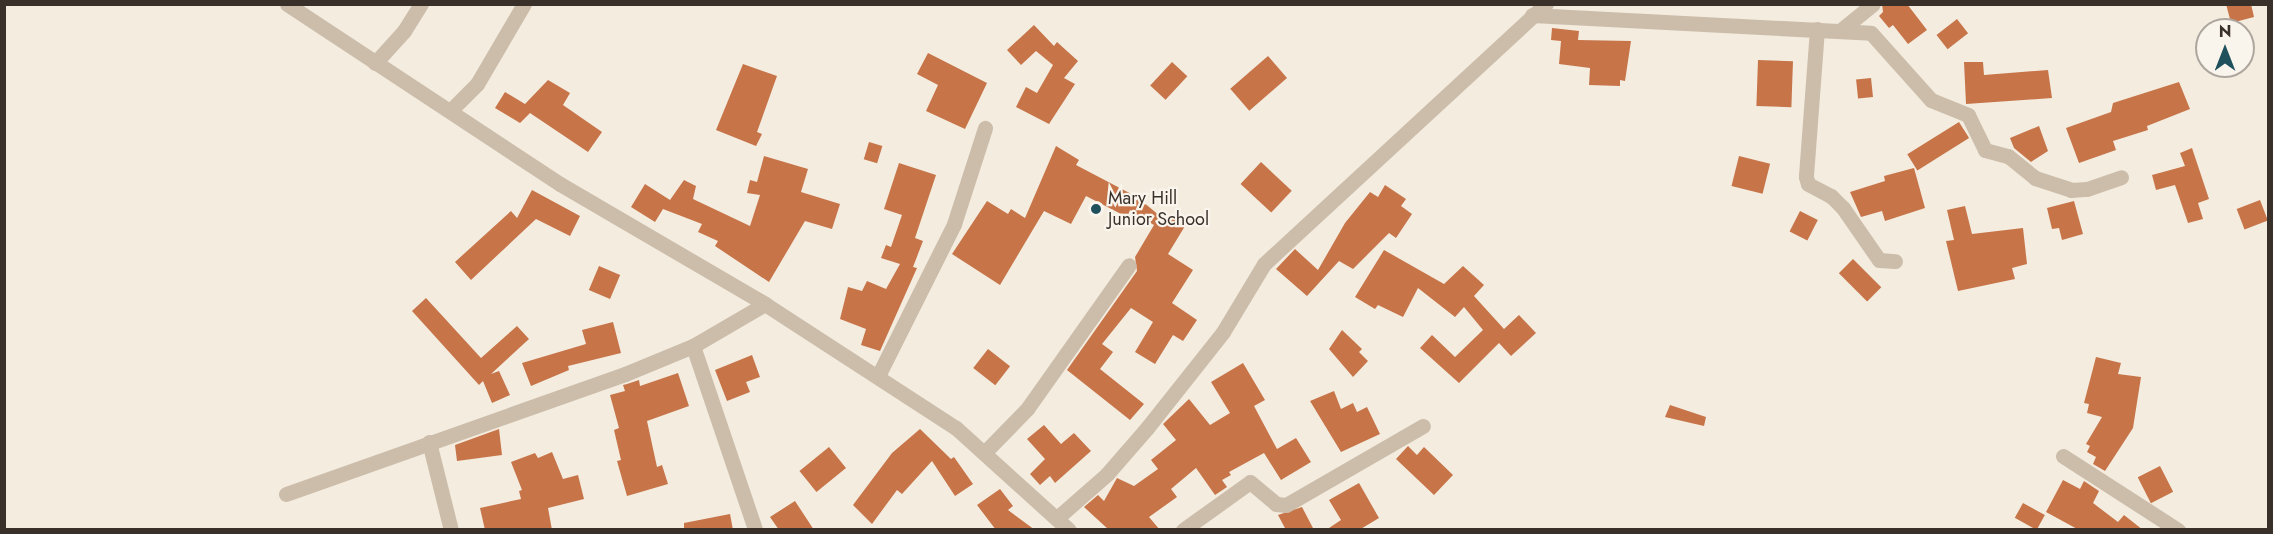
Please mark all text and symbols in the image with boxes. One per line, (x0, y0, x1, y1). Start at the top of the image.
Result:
north arrow (2195, 18, 2255, 78)
text: N (2219, 20, 2231, 43)
place label: Mary Hill Junior School (1108, 188, 1209, 230)
marker: Mary Hill Junior School (1089, 202, 1103, 216)

